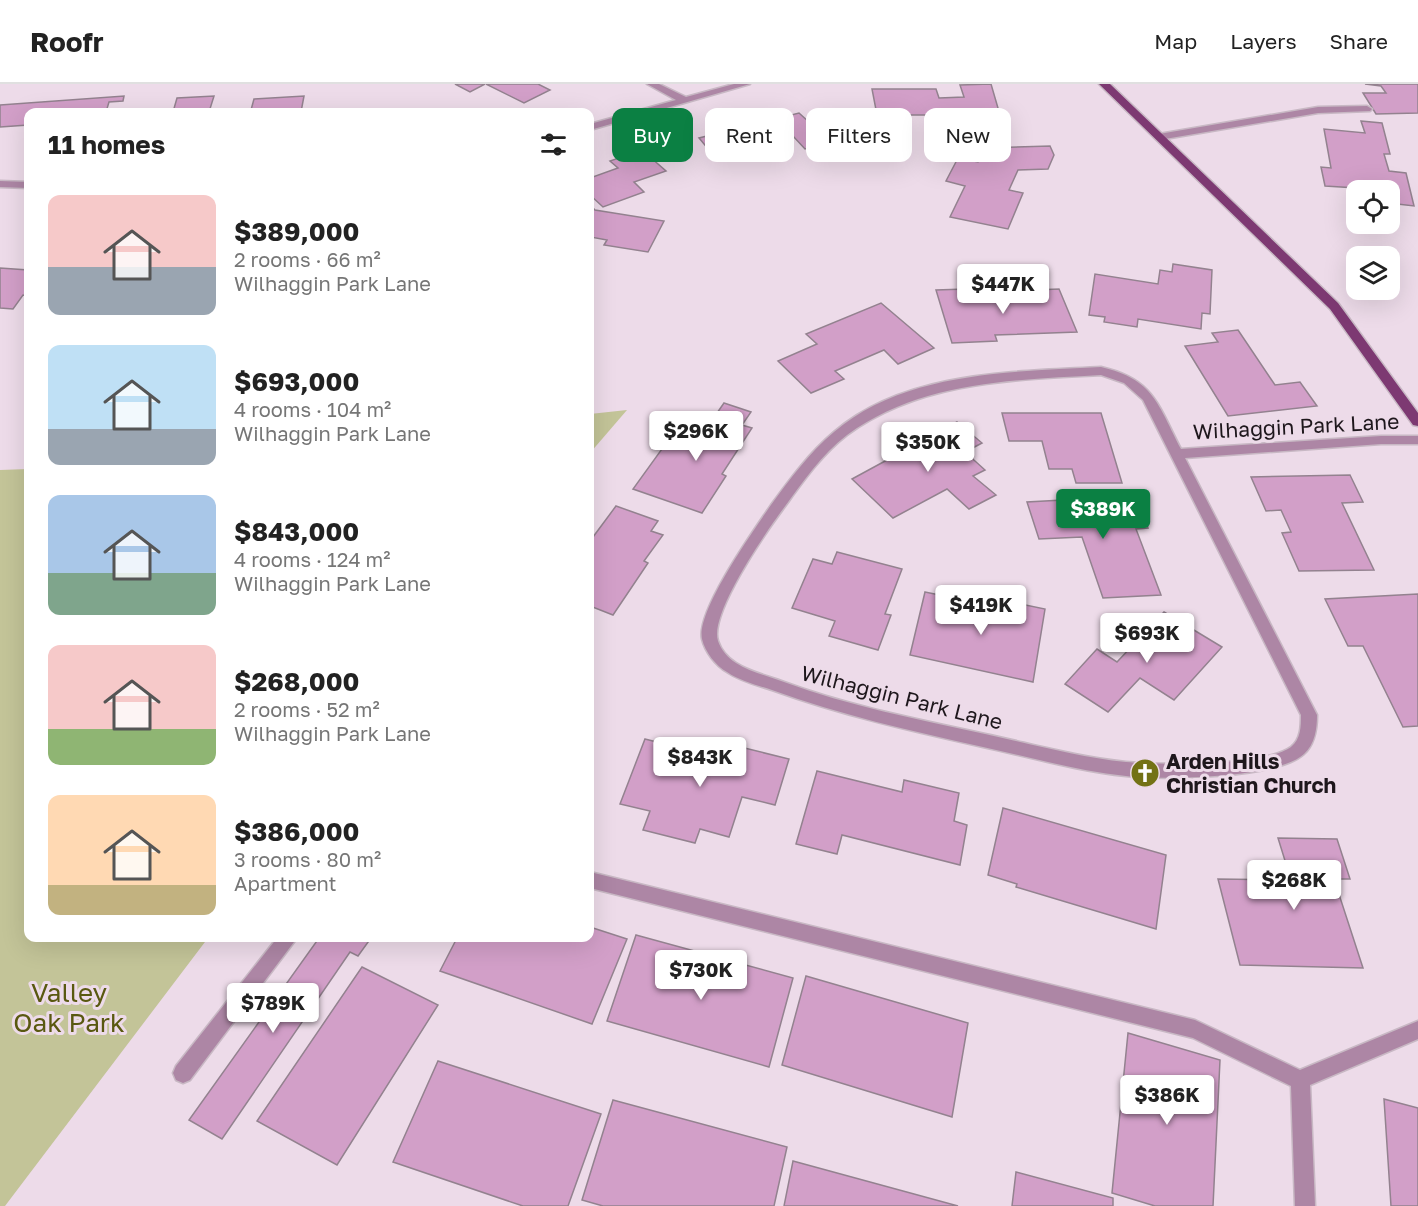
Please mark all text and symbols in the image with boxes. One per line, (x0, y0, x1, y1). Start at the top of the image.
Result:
text: Roofr (30, 25, 104, 58)
text: Map (1154, 28, 1197, 54)
text: Layers (1230, 28, 1297, 54)
text: Share (1330, 28, 1388, 54)
chip: Buy (612, 108, 693, 162)
chip: Rent (705, 108, 794, 162)
chip: Filters (806, 108, 912, 162)
chip: New (924, 108, 1011, 162)
icon: filters (537, 128, 570, 161)
text: 11 homes (48, 129, 165, 160)
map controls (1346, 180, 1400, 300)
button: locate (1346, 180, 1400, 234)
text: $389,000 (234, 216, 359, 247)
icon: home (96, 219, 168, 291)
button: layers (1346, 246, 1400, 300)
text: 2 rooms · 66 m² (234, 247, 381, 271)
pin: $447K (961, 264, 1045, 315)
text: Wilhaggin Park Lane (234, 271, 431, 295)
text: $447K (971, 271, 1035, 295)
text: $693,000 (234, 366, 359, 397)
icon: home (96, 369, 168, 441)
text: 4 rooms · 104 m² (234, 397, 391, 421)
street label: Wilhaggin Park Lane (1192, 408, 1400, 444)
pin: $296K (654, 411, 738, 462)
text: $296K (663, 418, 729, 442)
text: Wilhaggin Park Lane (234, 421, 431, 445)
pin: $350K (886, 422, 970, 473)
text: $350K (895, 429, 961, 453)
pin: $389K (1061, 489, 1145, 540)
text: $389K (1070, 496, 1136, 520)
text: $843,000 (234, 516, 359, 547)
icon: home (96, 519, 168, 591)
text: 4 rooms · 124 m² (234, 547, 391, 571)
text: Wilhaggin Park Lane (234, 571, 431, 595)
pin: $419K (939, 585, 1023, 636)
text: $419K (949, 592, 1013, 616)
pin: $693K (1105, 613, 1189, 664)
text: $693K (1114, 620, 1180, 644)
street label: Wilhaggin Park Lane (799, 659, 1005, 735)
text: $268,000 (234, 666, 359, 697)
icon: home (96, 669, 168, 741)
text: 2 rooms · 52 m² (234, 697, 380, 721)
text: Wilhaggin Park Lane (234, 721, 431, 745)
pin: $843K (658, 737, 742, 788)
text: $843K (667, 744, 733, 768)
place label: Arden Hills Christian Church (1166, 748, 1336, 798)
church icon: Arden Hills Christian Church (1129, 757, 1161, 789)
text: $386,000 (234, 816, 359, 847)
icon: home (96, 819, 168, 891)
text: 3 rooms · 80 m² (234, 847, 381, 871)
pin: $268K (1252, 860, 1336, 911)
text: $268K (1261, 867, 1327, 891)
text: Apartment (234, 871, 337, 895)
pin: $730K (659, 950, 743, 1001)
text: $730K (669, 957, 733, 981)
park label: Valley Oak Park (13, 977, 125, 1038)
pin: $789K (231, 983, 315, 1034)
text: $789K (241, 990, 305, 1014)
pin: $386K (1125, 1075, 1209, 1126)
text: $386K (1134, 1082, 1200, 1106)

